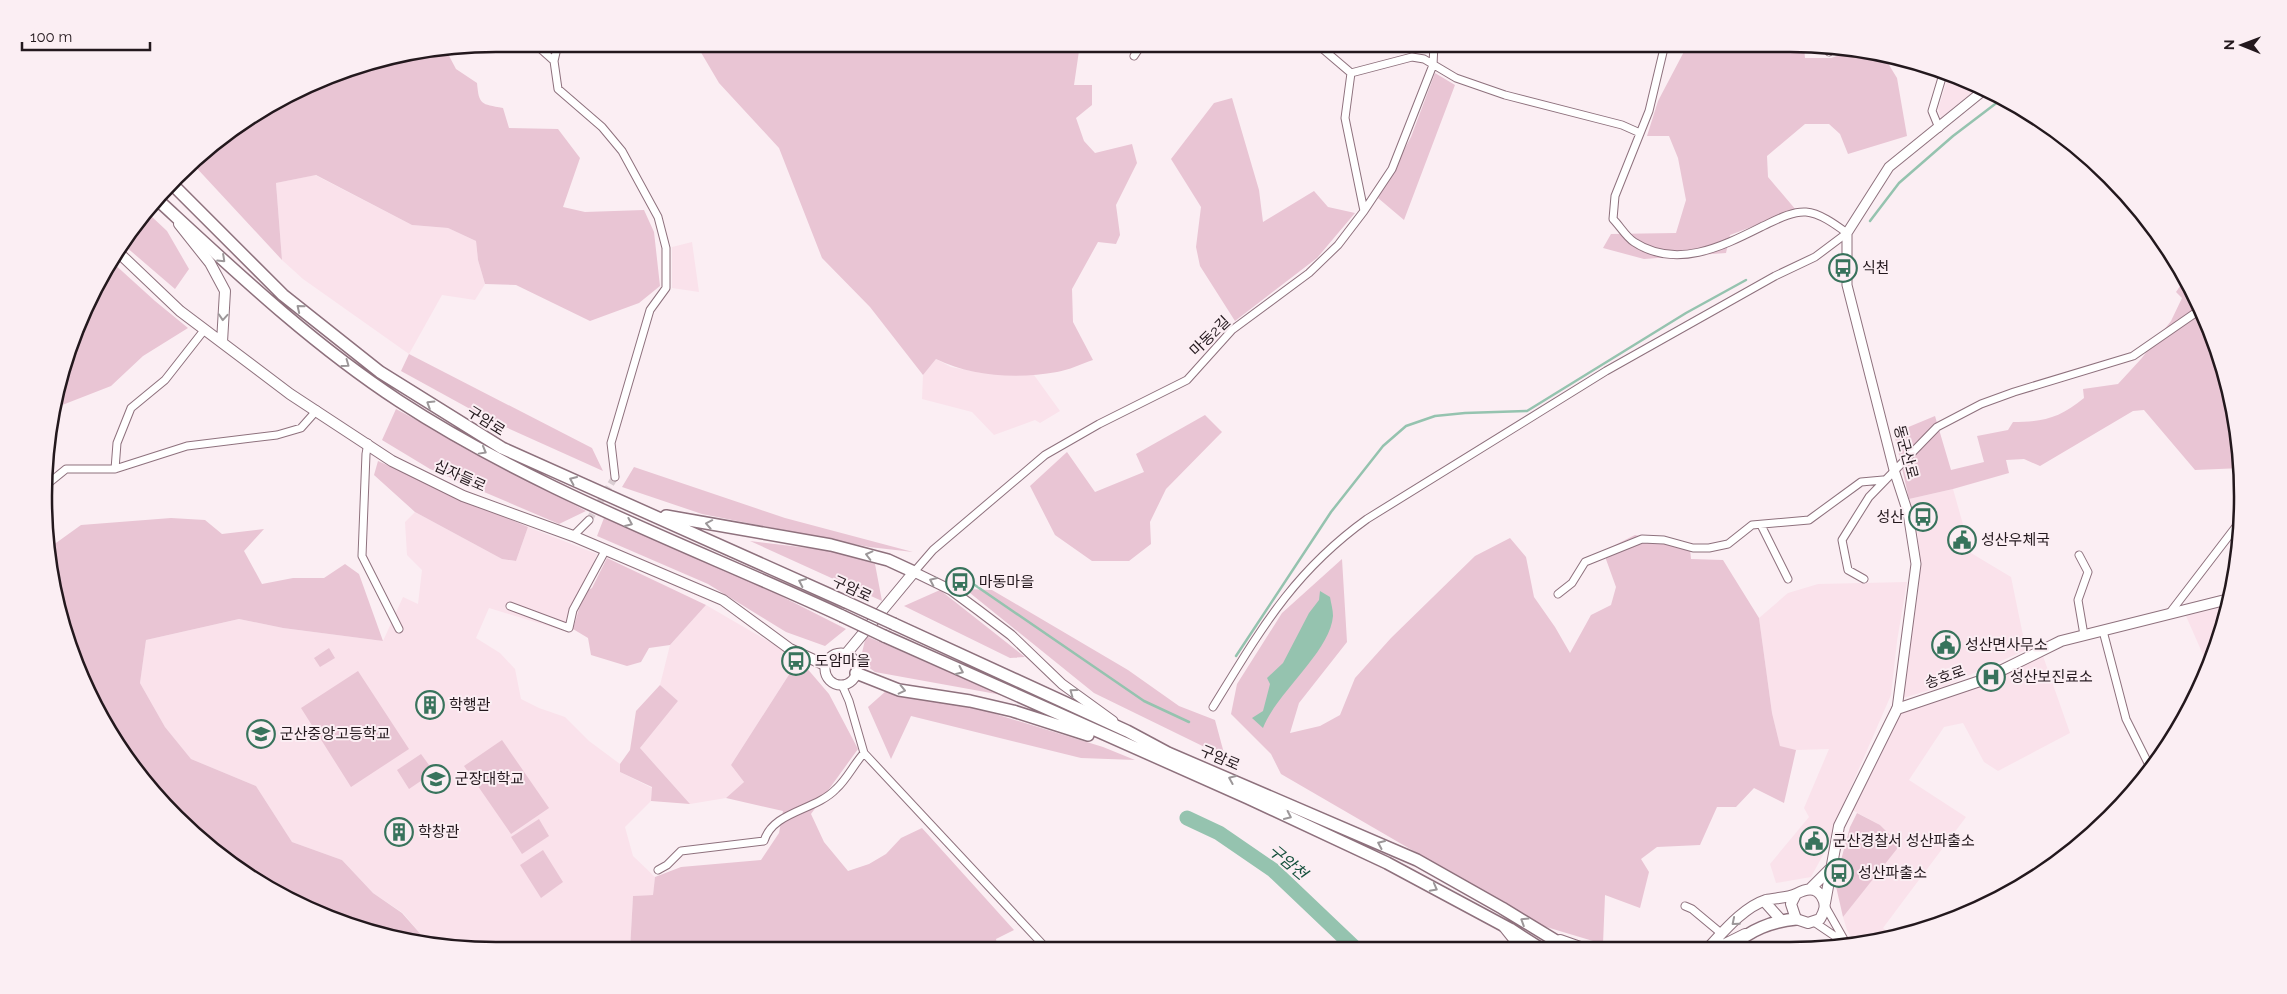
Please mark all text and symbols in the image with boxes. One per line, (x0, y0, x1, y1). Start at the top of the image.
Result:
scale bar (22, 20, 150, 52)
north arrow (2217, 20, 2267, 70)
text: 100 m (30, 28, 72, 46)
text: N (2221, 39, 2237, 50)
one-way arrow (216, 253, 225, 262)
bus stop icon: 식천 (1828, 253, 1858, 283)
place label: 식천 (1862, 259, 1890, 277)
one-way arrow (296, 304, 305, 313)
street label: 마동2길 (1186, 312, 1234, 360)
one-way arrow (218, 313, 229, 321)
one-way arrow (340, 358, 350, 367)
one-way arrow (427, 400, 436, 410)
street label: 구암로 (464, 402, 508, 440)
street label: 동군산로 (1890, 423, 1922, 481)
one-way arrow (478, 445, 487, 455)
street label: 십자들로 (431, 457, 489, 495)
one-way arrow (570, 475, 578, 485)
bus stop icon: 성산 (1908, 502, 1938, 532)
place label: 성산 (1876, 508, 1904, 526)
one-way arrow (624, 518, 632, 528)
one-way arrow (705, 519, 714, 530)
public building icon: 성산우체국 (1947, 525, 1977, 555)
place label: 성산우체국 (1981, 531, 2050, 549)
one-way arrow (865, 550, 873, 560)
bus stop icon: 마동마을 (945, 567, 975, 597)
street label: 구암로 (829, 572, 875, 606)
place label: 마동마을 (979, 573, 1034, 591)
one-way arrow (929, 577, 938, 587)
one-way arrow (798, 578, 807, 588)
public building icon: 성산면사무소 (1931, 630, 1961, 660)
place label: 성산면사무소 (1965, 636, 2048, 654)
bus stop icon: 도암마을 (781, 646, 811, 676)
place label: 도암마을 (815, 652, 870, 670)
street label: 송호로 (1922, 662, 1968, 692)
hospital icon: 성산보진료소 (1976, 662, 2006, 692)
one-way arrow (955, 664, 964, 675)
place label: 성산보진료소 (2010, 668, 2093, 686)
one-way arrow (897, 684, 906, 695)
one-way arrow (1069, 689, 1079, 698)
building icon: 학행관 (415, 690, 445, 720)
place label: 학행관 (449, 696, 491, 714)
school or university icon: 군산중앙고등학교 (246, 719, 276, 749)
place label: 군산중앙고등학교 (280, 725, 390, 743)
street label: 구암로 (1197, 742, 1243, 774)
school or university icon: 군장대학교 (421, 764, 451, 794)
place label: 군장대학교 (455, 770, 524, 788)
one-way arrow (1228, 775, 1237, 786)
one-way arrow (1283, 810, 1292, 821)
building icon: 학창관 (384, 817, 414, 847)
place label: 학창관 (418, 823, 460, 841)
public building icon: 군산경찰서 성산파출소 (1799, 826, 1829, 856)
place label: 군산경찰서 성산파출소 (1833, 832, 1975, 850)
one-way arrow (1377, 840, 1386, 851)
water label: 구암천 (1265, 841, 1313, 885)
bus stop icon: 성산파출소 (1824, 858, 1854, 888)
place label: 성산파출소 (1858, 864, 1927, 882)
one-way arrow (1429, 882, 1438, 892)
one-way arrow (1731, 916, 1740, 925)
one-way arrow (1521, 918, 1530, 928)

